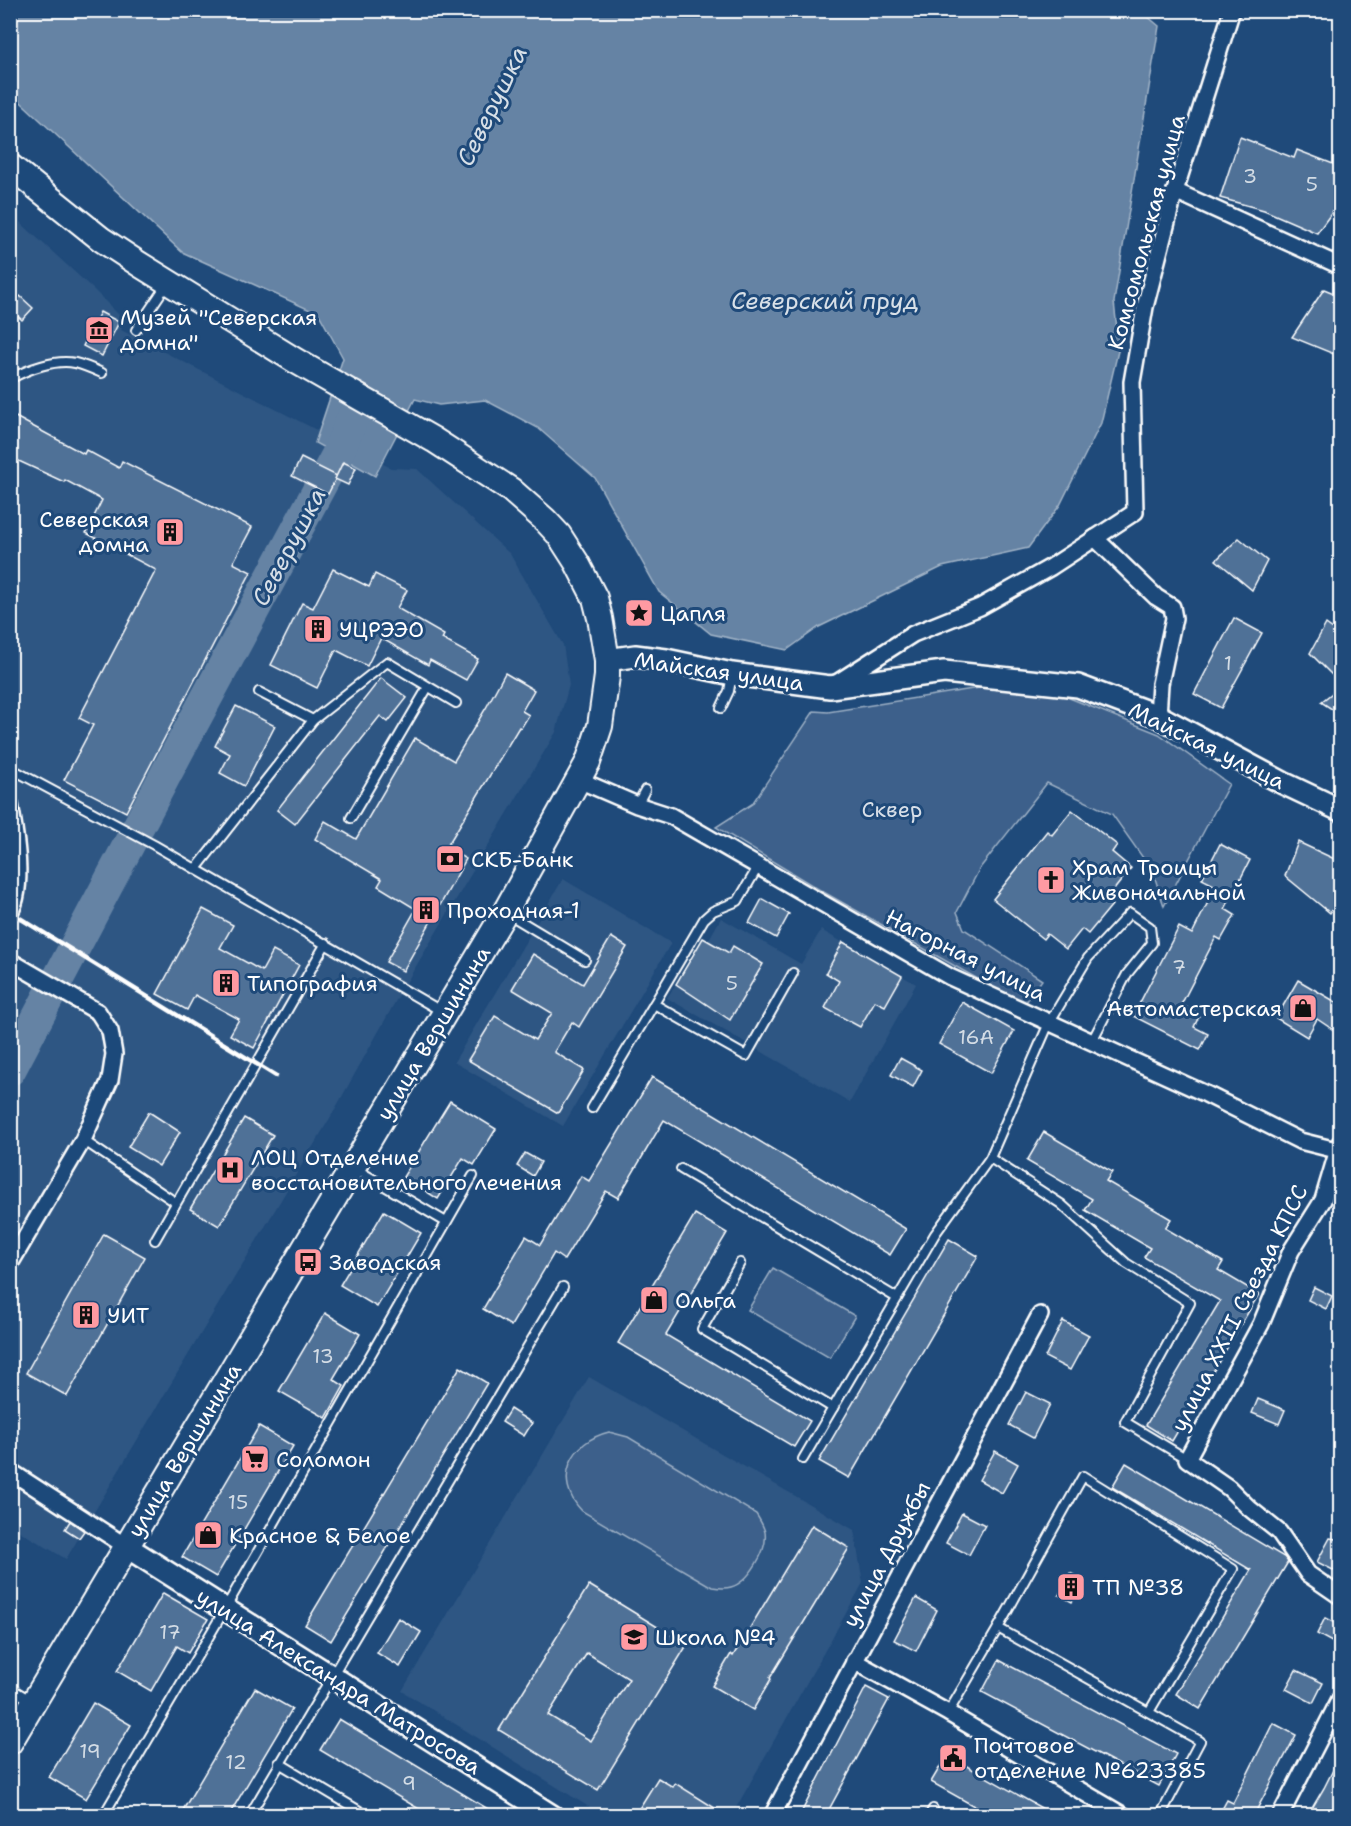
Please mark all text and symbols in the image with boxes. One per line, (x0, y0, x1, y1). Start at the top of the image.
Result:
water label: Северушка (449, 41, 535, 171)
street label: Комсомольская улица (1101, 111, 1192, 353)
house number: 3 (1243, 163, 1257, 189)
house number: 5 (1306, 171, 1318, 197)
water label: Северский пруд (731, 285, 919, 317)
place label: Музей "Северская домна" (120, 303, 317, 357)
museum icon: Музей "Северская домна" (83, 314, 115, 346)
water label: Северушка (244, 482, 334, 612)
place label: Северская домна (39, 505, 149, 559)
building icon: Северская домна (154, 516, 186, 548)
place icon: Цапля (623, 597, 655, 629)
place label: Цапля (660, 599, 726, 628)
building icon: УЦРЭЭО (302, 613, 334, 645)
place label: УЦРЭЭО (339, 615, 424, 644)
street label: Майская улица (632, 645, 806, 698)
house number: 1 (1224, 650, 1232, 676)
street label: Майская улица (1124, 695, 1290, 796)
park label: Сквер (862, 795, 922, 824)
bank icon: СКБ-Банк (434, 843, 466, 875)
place label: СКБ-Банк (471, 845, 574, 874)
place label: Храм Троицы Живоначальной (1072, 853, 1246, 907)
church icon: Храм Троицы Живоначальной (1035, 864, 1067, 896)
building icon: Проходная-1 (410, 894, 442, 926)
place label: Проходная-1 (447, 896, 580, 925)
street label: Нагорная улица (881, 902, 1051, 1009)
street label: улица Вершинина (370, 940, 497, 1126)
house number: 7 (1172, 954, 1186, 980)
building icon: Типография (210, 967, 242, 999)
place label: Типография (247, 969, 378, 998)
house number: 5 (726, 970, 738, 996)
shop icon: Автомастерская (1287, 992, 1319, 1024)
place label: Автомастерская (1106, 994, 1282, 1023)
house number: 16А (958, 1024, 994, 1050)
place label: ЛОЦ Отделение восстановительного лечения (251, 1143, 562, 1197)
hospital icon: ЛОЦ Отделение восстановительного лечения (214, 1154, 246, 1186)
street label: улица XXII Съезда КПСС (1164, 1180, 1314, 1437)
bus stop icon: Заводская (292, 1246, 324, 1278)
place label: Заводская (329, 1248, 442, 1277)
shop icon: Ольга (638, 1284, 670, 1316)
place label: Ольга (675, 1286, 736, 1315)
building icon: УИТ (70, 1299, 102, 1331)
place label: УИТ (107, 1301, 150, 1330)
house number: 13 (312, 1343, 334, 1369)
street label: улица Вершинина (121, 1357, 248, 1543)
supermarket icon: Соломон (239, 1443, 271, 1475)
place label: Соломон (276, 1445, 371, 1474)
street label: улица Дружбы (836, 1476, 937, 1632)
house number: 15 (228, 1489, 248, 1515)
shop icon: Красное & Белое (192, 1519, 224, 1551)
place label: Красное & Белое (229, 1521, 411, 1550)
building icon: ТП №38 (1055, 1571, 1087, 1603)
place label: ТП №38 (1092, 1573, 1184, 1602)
street label: улица Александра Матросова (191, 1582, 487, 1781)
house number: 17 (159, 1619, 181, 1645)
school or university icon: Школа №4 (618, 1621, 650, 1653)
place label: Школа №4 (655, 1623, 776, 1652)
place label: Почтовое отделение №623385 (974, 1731, 1206, 1785)
house number: 19 (79, 1738, 101, 1764)
public building icon: Почтовое отделение №623385 (937, 1742, 969, 1774)
house number: 12 (225, 1749, 247, 1775)
house number: 9 (402, 1770, 416, 1796)

